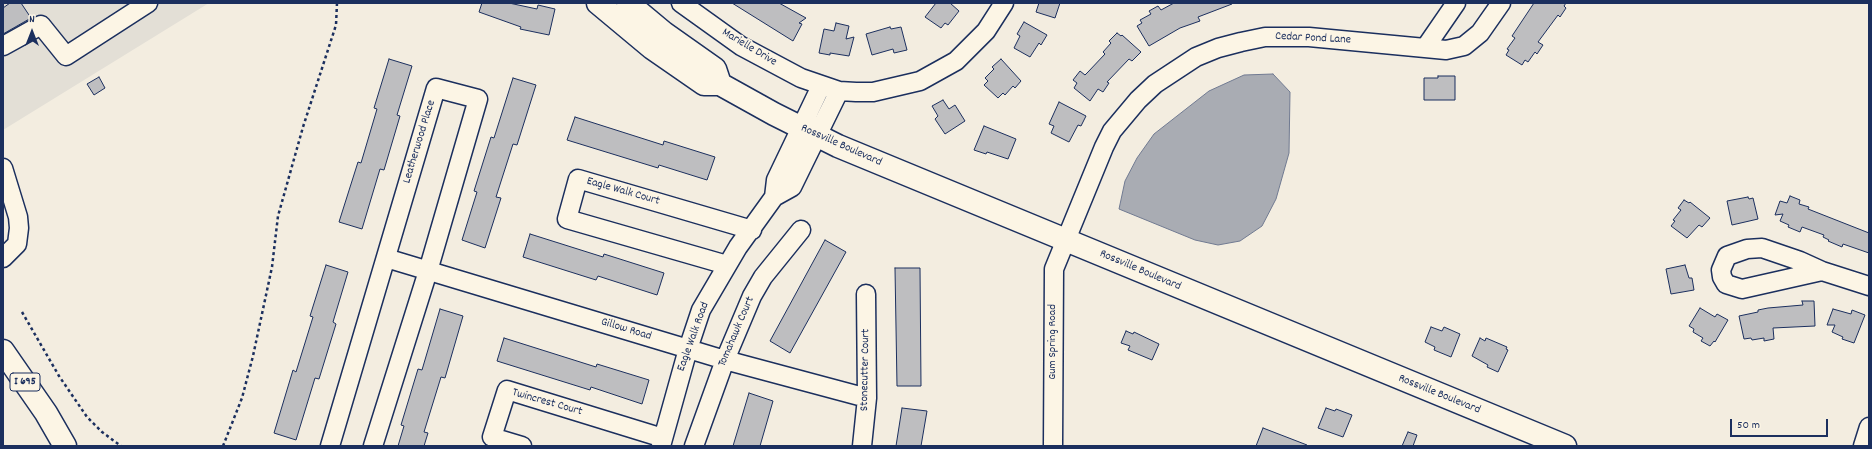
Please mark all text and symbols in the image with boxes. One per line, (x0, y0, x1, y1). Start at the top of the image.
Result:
north arrow (12, 12, 52, 52)
text: N (29, 12, 35, 28)
street label: Marielle Drive (719, 26, 779, 70)
street label: Cedar Pond Lane (1275, 30, 1351, 48)
street label: Leatherwood Place (400, 99, 440, 185)
street label: Rossville Boulevard (798, 122, 884, 170)
street label: Eagle Walk Court (585, 175, 661, 209)
street label: Rossville Boulevard (1097, 247, 1183, 295)
street label: Tomahawk Court (716, 295, 758, 369)
street label: Eagle Walk Road (675, 300, 713, 374)
street label: Gum Spring Road (1046, 304, 1060, 380)
street label: Gillow Road (599, 315, 653, 345)
street label: Stonecutter Court (858, 329, 874, 411)
street label: Rossville Boulevard (1396, 372, 1482, 418)
road number: I 695 (10, 373, 40, 391)
street label: Twincrest Court (510, 386, 584, 420)
scale bar (1732, 411, 1830, 437)
text: 50 m (1737, 417, 1760, 434)

